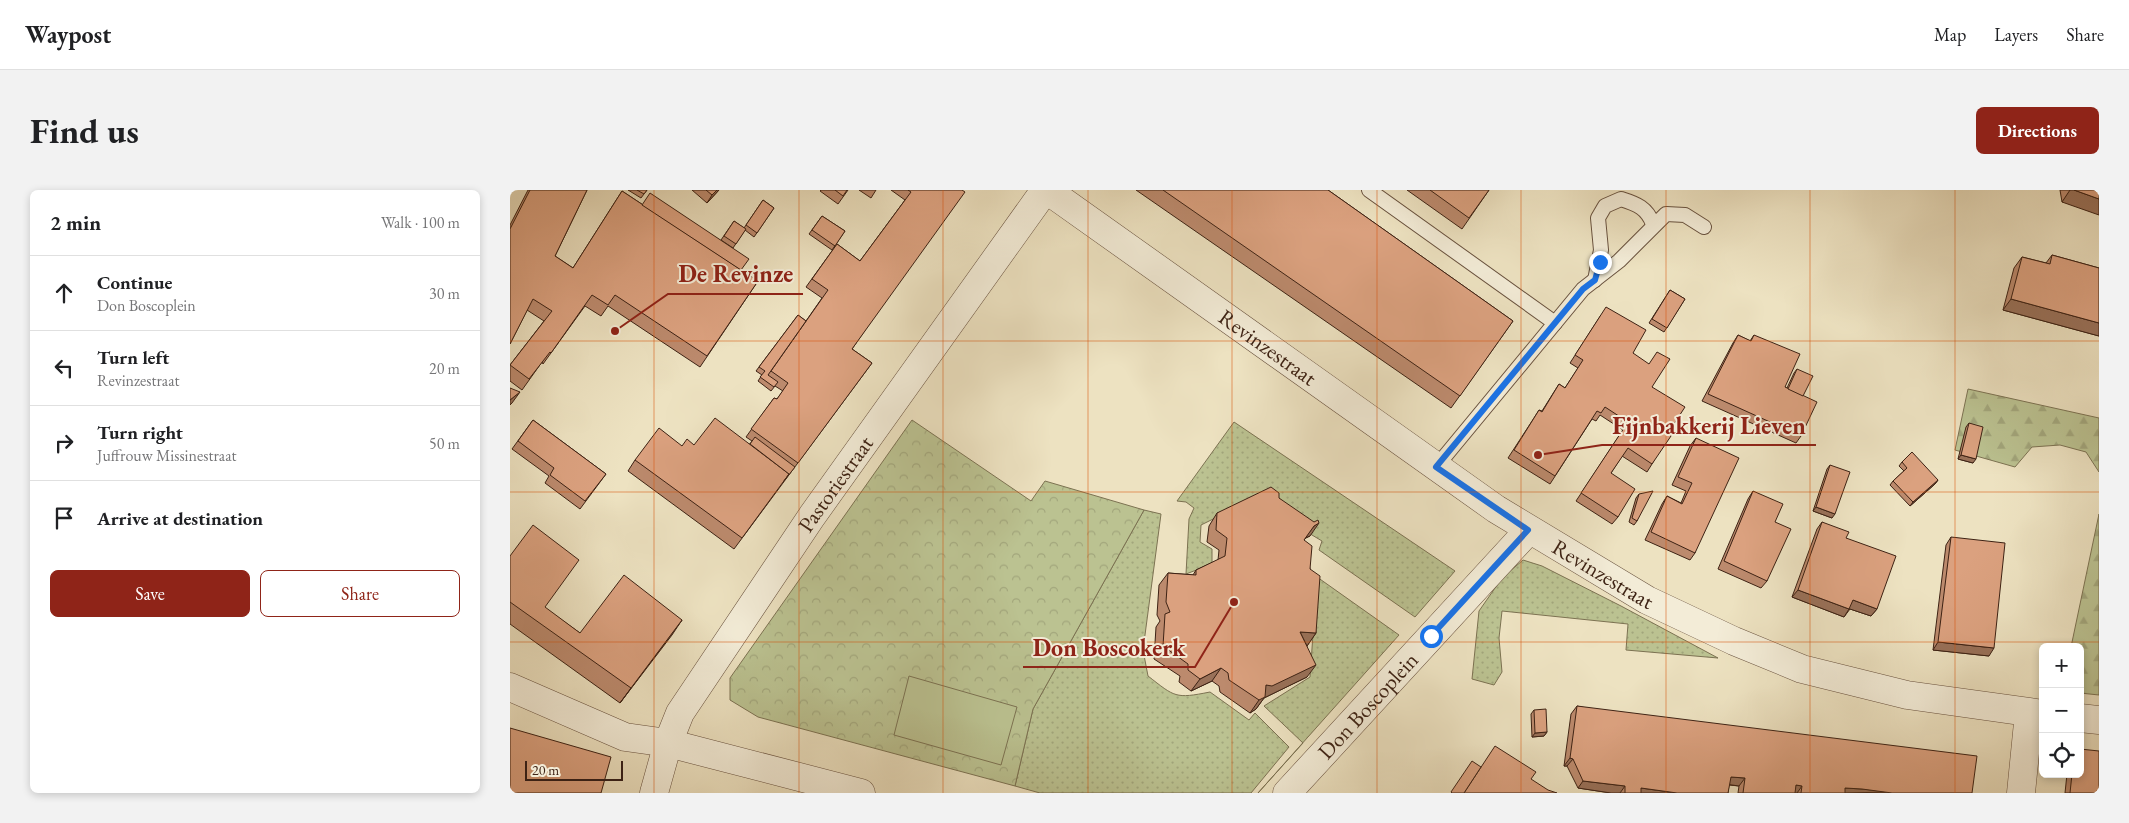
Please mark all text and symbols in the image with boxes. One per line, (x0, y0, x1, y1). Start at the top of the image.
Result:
text: Waypost (25, 19, 111, 50)
text: Map (1934, 23, 1966, 46)
text: Layers (1994, 23, 2038, 46)
text: Share (2066, 23, 2104, 46)
button: Directions (1976, 107, 2099, 154)
text: Find us (30, 108, 139, 153)
text: 2 min (50, 209, 101, 236)
text: Walk · 100 m (381, 212, 460, 233)
route end (1589, 251, 1612, 274)
callout: De Revinze (668, 255, 803, 294)
text: De Revinze (679, 258, 793, 289)
text: Continue (97, 270, 172, 295)
icon: ahead (50, 279, 78, 307)
text: 30 m (429, 283, 460, 304)
text: Don Boscoplein (97, 295, 196, 316)
street label: Revinzestraat (1213, 302, 1323, 392)
text: Turn left (97, 345, 169, 370)
icon: left (50, 354, 78, 382)
text: 20 m (429, 358, 460, 379)
text: Revinzestraat (97, 370, 180, 391)
callout: Fijnbakkerij Lieven (1602, 406, 1816, 445)
text: Fijnbakkerij Lieven (1612, 410, 1806, 442)
text: Turn right (97, 420, 183, 445)
icon: right (50, 429, 78, 457)
street label: Pastoriestraat (791, 430, 879, 538)
text: 50 m (429, 433, 460, 454)
text: Juffrouw Missinestraat (97, 445, 237, 466)
icon: arrive (50, 504, 78, 532)
text: Arrive at destination (97, 506, 263, 531)
street label: Revinzestraat (1547, 532, 1658, 616)
button: Save (50, 570, 250, 617)
button: Share (260, 570, 460, 617)
route start (1420, 625, 1443, 648)
callout: Don Boscokerk (1023, 628, 1195, 667)
text: Don Boscokerk (1033, 632, 1186, 663)
map controls (2039, 643, 2084, 778)
button: + (2039, 643, 2084, 688)
street label: Don Boscoplein (1311, 645, 1424, 765)
button: − (2039, 688, 2084, 733)
button: locate (2039, 733, 2084, 778)
scale bar (525, 758, 622, 781)
text: 20 m (532, 761, 559, 779)

